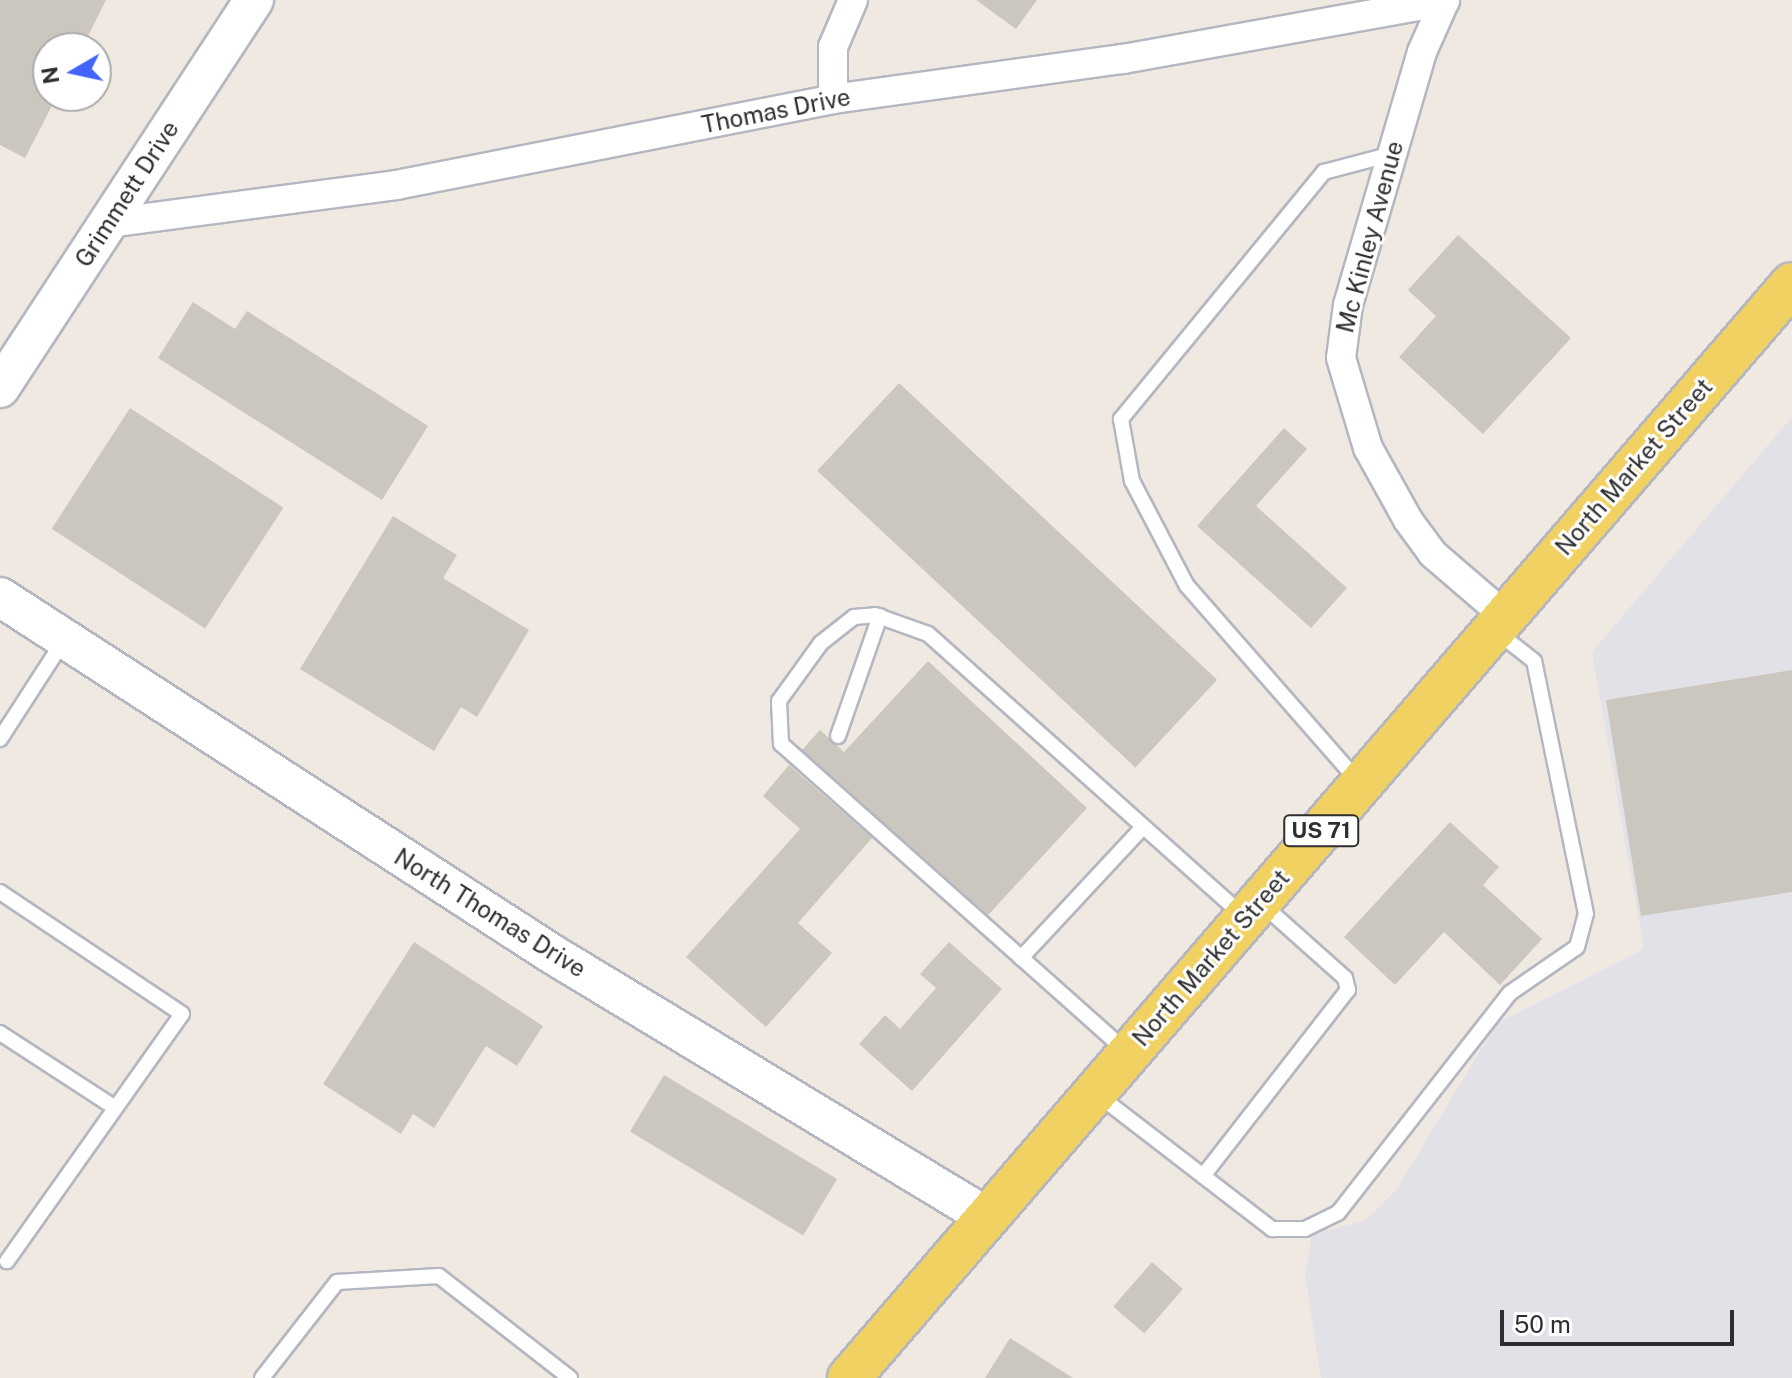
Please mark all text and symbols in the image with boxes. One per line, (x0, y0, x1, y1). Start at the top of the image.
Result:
north arrow (32, 32, 112, 112)
text: N (36, 65, 64, 86)
street label: Thomas Drive (699, 82, 853, 140)
street label: Grimmett Drive (69, 116, 185, 272)
street label: Mc Kinley Avenue (1331, 138, 1409, 336)
street label: North Market Street (1549, 373, 1719, 561)
road number: US 71 (1283, 813, 1359, 849)
street label: North Thomas Drive (389, 842, 591, 984)
street label: North Market Street (1126, 864, 1296, 1052)
scale bar (1504, 1294, 1738, 1344)
text: 50 m (1514, 1310, 1571, 1338)

